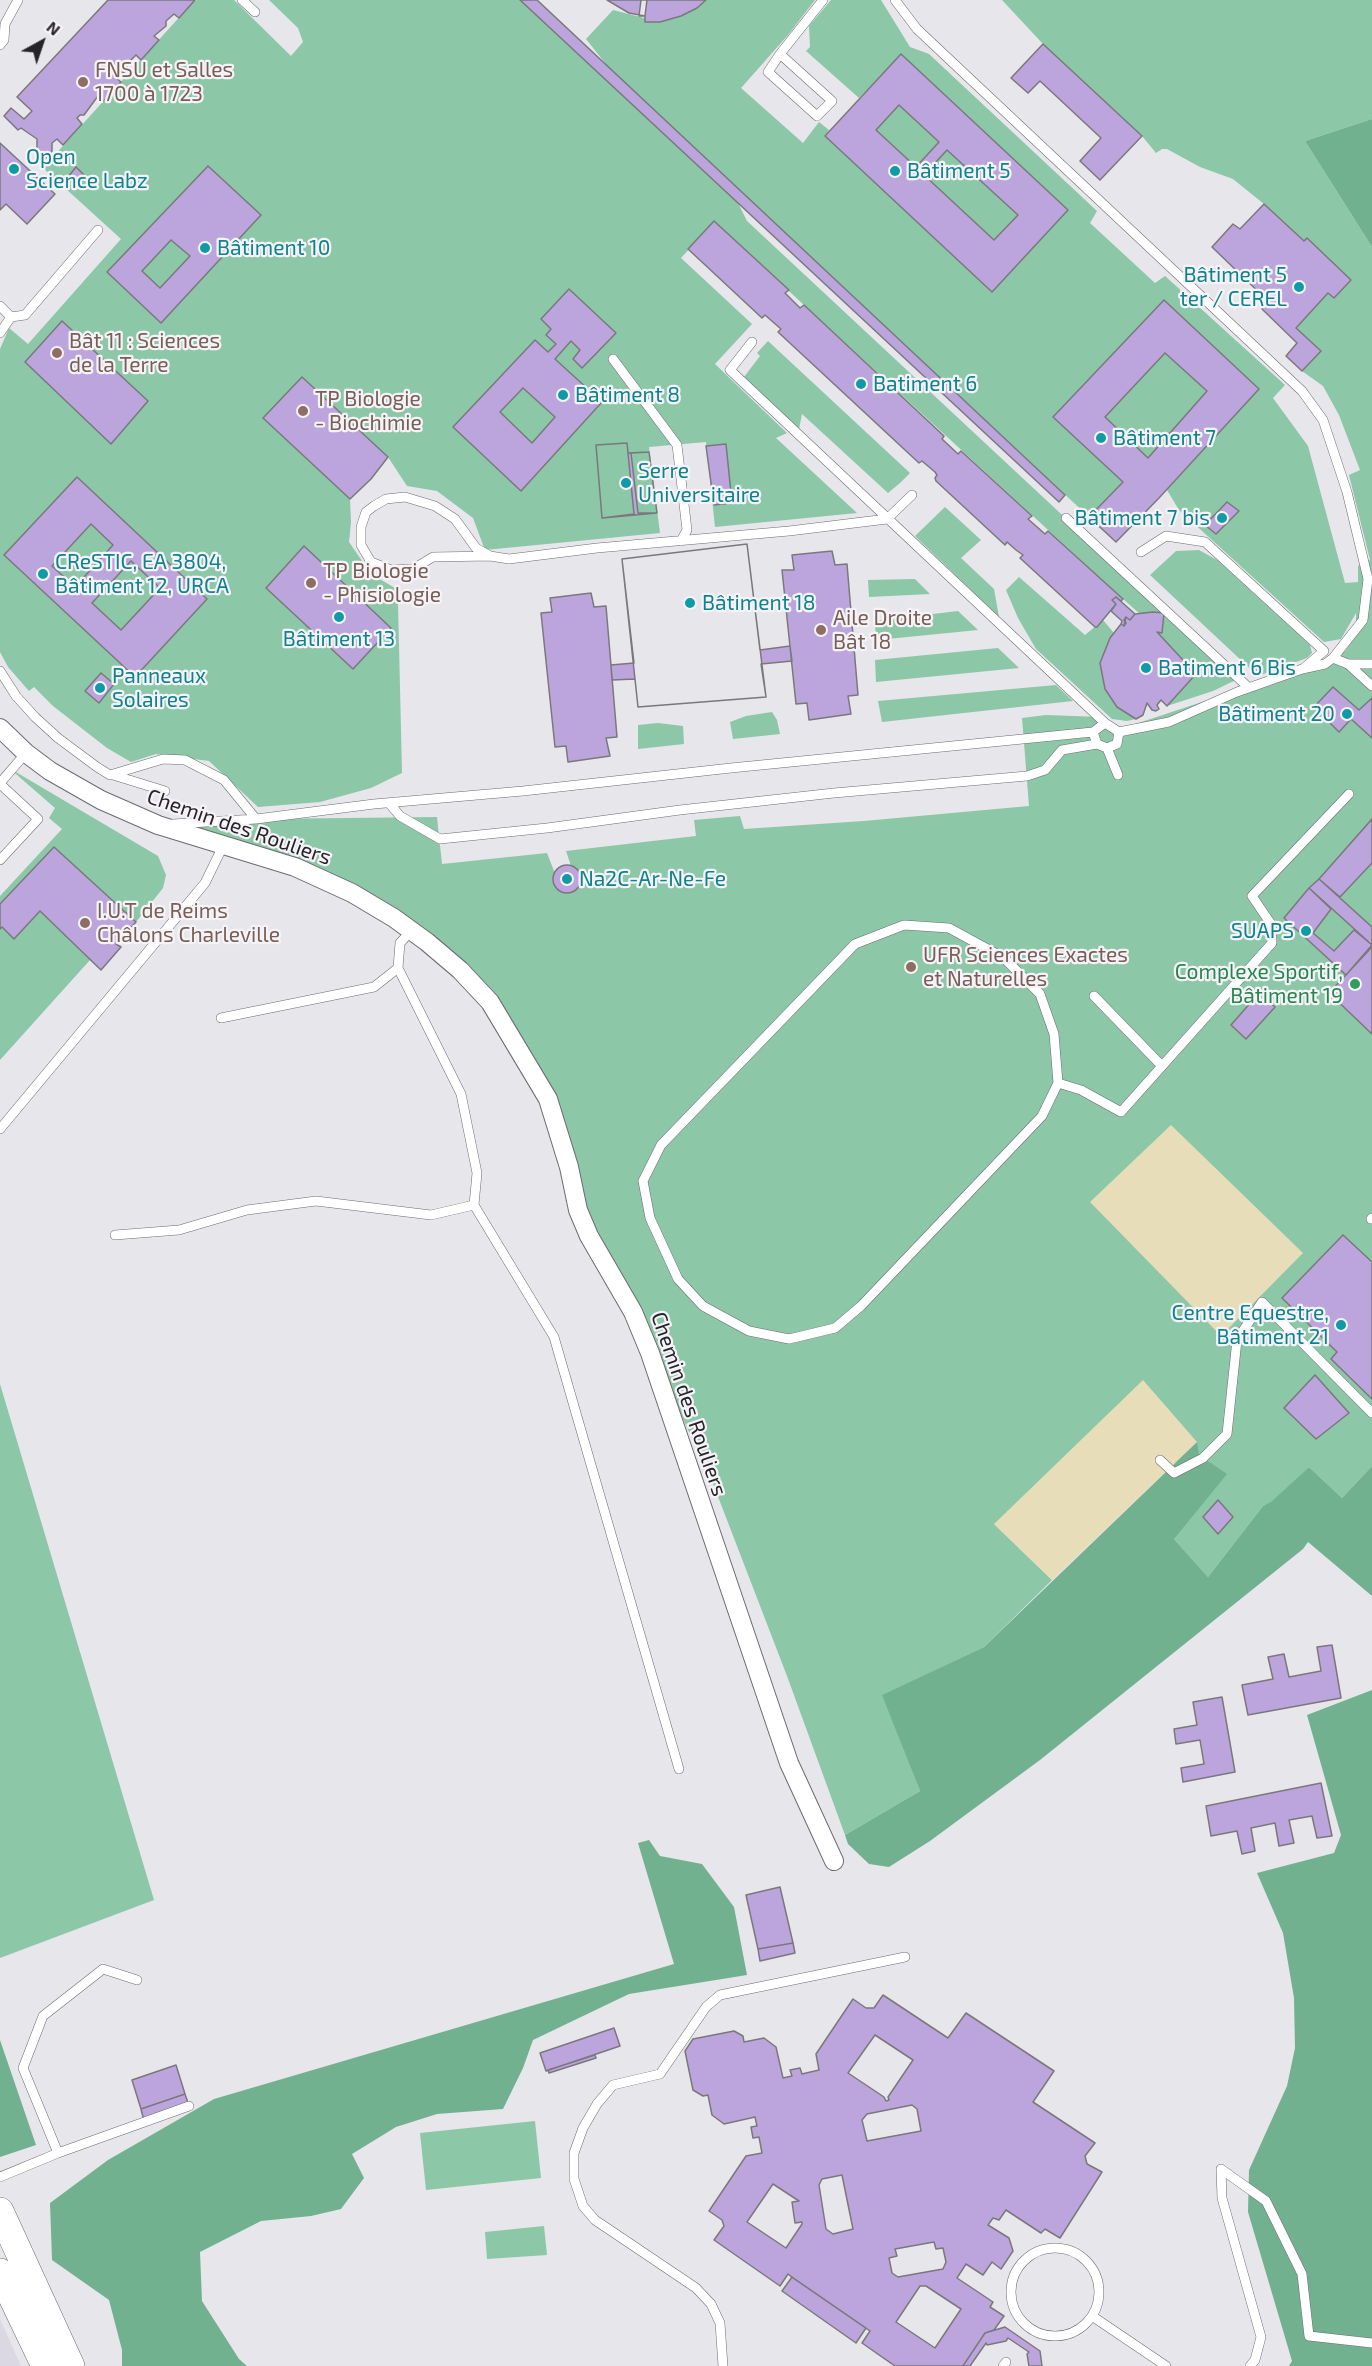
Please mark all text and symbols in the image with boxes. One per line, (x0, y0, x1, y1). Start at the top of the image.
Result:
north arrow (12, 12, 72, 72)
text: N (43, 17, 64, 39)
place label: FNSU et Salles 1700 à 1723 (95, 57, 233, 107)
marker: FNSU et Salles 1700 à 1723 (76, 75, 90, 89)
place label: Open Science Labz (26, 144, 148, 194)
place label: Bâtiment 5 (907, 158, 1011, 184)
marker: Open Science Labz (7, 162, 21, 176)
marker: Bâtiment 5 (888, 164, 902, 178)
place label: Bâtiment 10 (217, 235, 330, 261)
marker: Bâtiment 10 (198, 241, 212, 255)
place label: Bâtiment 5 ter / CEREL (1180, 262, 1287, 312)
marker: Bâtiment 5 ter / CEREL (1292, 280, 1306, 294)
place label: Bât 11 : Sciences de la Terre (69, 328, 220, 378)
marker: Bât 11 : Sciences de la Terre (50, 346, 64, 360)
place label: Batiment 6 (873, 371, 977, 397)
marker: Batiment 6 (854, 377, 868, 391)
place label: Bâtiment 8 (575, 382, 680, 408)
place label: TP Biologie - Biochimie (315, 386, 422, 436)
marker: Bâtiment 8 (556, 388, 570, 402)
marker: TP Biologie - Biochimie (296, 404, 310, 418)
place label: Bâtiment 7 (1113, 425, 1216, 451)
marker: Bâtiment 7 (1094, 431, 1108, 445)
place label: Serre Universitaire (638, 458, 760, 508)
marker: Serre Universitaire (619, 476, 633, 490)
place label: Bâtiment 7 bis (1074, 505, 1210, 531)
marker: Bâtiment 7 bis (1215, 511, 1229, 525)
place label: CReSTIC, EA 3804, Bâtiment 12, URCA (55, 549, 229, 599)
place label: TP Biologie - Phisiologie (323, 558, 441, 608)
marker: CReSTIC, EA 3804, Bâtiment 12, URCA (36, 567, 50, 581)
marker: TP Biologie - Phisiologie (304, 576, 318, 590)
place label: Bâtiment 18 (702, 590, 815, 616)
marker: Bâtiment 18 (683, 596, 697, 610)
place label: Aile Droite Bât 18 (833, 605, 932, 655)
marker: Bâtiment 13 (332, 610, 346, 624)
marker: Aile Droite Bât 18 (814, 623, 828, 637)
place label: Bâtiment 13 (283, 626, 395, 652)
place label: Batiment 6 Bis (1158, 655, 1296, 681)
marker: Batiment 6 Bis (1139, 661, 1153, 675)
place label: Panneaux Solaires (112, 663, 206, 713)
marker: Panneaux Solaires (93, 681, 107, 695)
place label: Bâtiment 20 (1218, 701, 1335, 727)
marker: Bâtiment 20 (1340, 707, 1354, 721)
street label: Chemin des Rouliers (144, 784, 334, 870)
place label: Na2C-Ar-Ne-Fe (579, 866, 726, 892)
marker: Na2C-Ar-Ne-Fe (560, 872, 574, 886)
place label: I.U.T de Reims Châlons Charleville (97, 898, 280, 948)
marker: I.U.T de Reims Châlons Charleville (78, 916, 92, 930)
place label: SUAPS (1231, 918, 1294, 944)
marker: SUAPS (1299, 924, 1313, 938)
place label: UFR Sciences Exactes et Naturelles (923, 942, 1128, 992)
place label: Complexe Sportif, Bâtiment 19 (1175, 959, 1343, 1009)
marker: UFR Sciences Exactes et Naturelles (904, 960, 918, 974)
marker: Complexe Sportif, Bâtiment 19 (1348, 977, 1362, 991)
place label: Centre Equestre, Bâtiment 21 (1172, 1300, 1329, 1350)
street label: Chemin des Rouliers (646, 1309, 732, 1499)
marker: Centre Equestre, Bâtiment 21 (1334, 1318, 1348, 1332)

